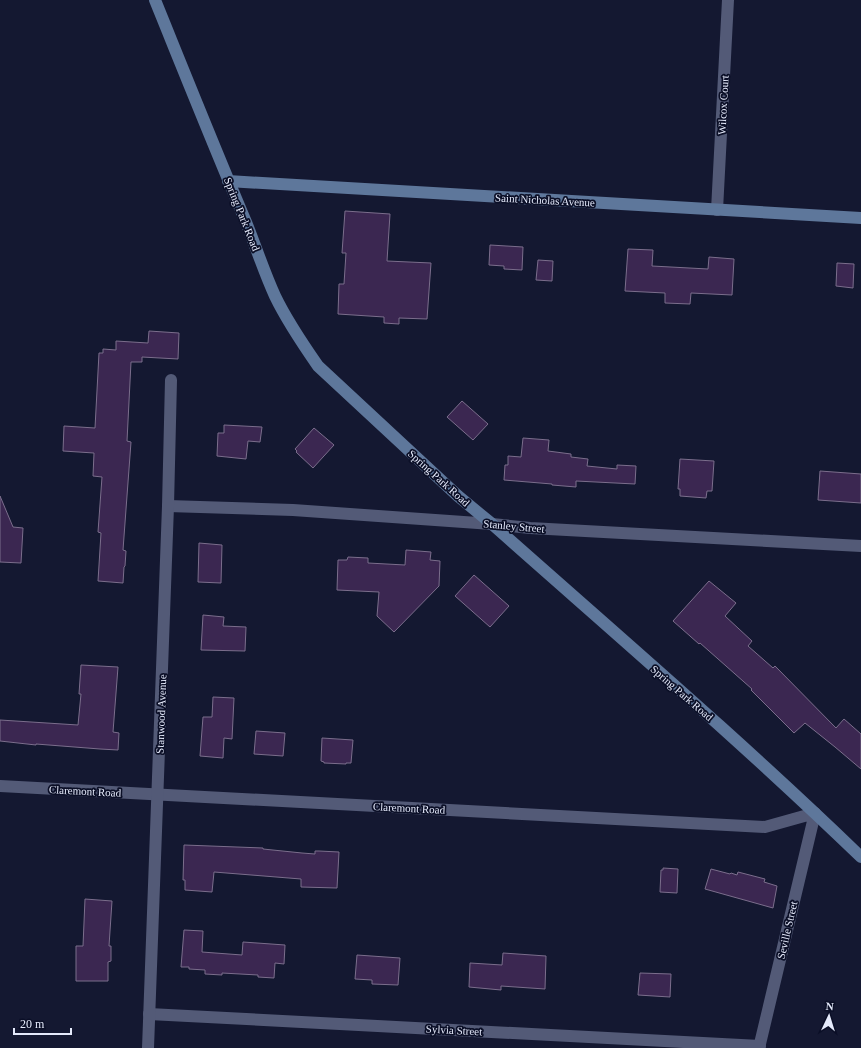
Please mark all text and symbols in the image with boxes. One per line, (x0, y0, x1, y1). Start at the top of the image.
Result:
street label: Wilcox Court (715, 75, 731, 135)
street label: Spring Park Road (222, 175, 262, 253)
street label: Saint Nicholas Avenue (495, 191, 595, 209)
street label: Spring Park Road (406, 447, 472, 509)
street label: Stanley Street (483, 517, 545, 535)
street label: Spring Park Road (649, 663, 716, 724)
street label: Stanwood Avenue (154, 674, 168, 754)
street label: Claremont Road (49, 783, 122, 799)
street label: Claremont Road (373, 800, 446, 816)
street label: Seville Street (775, 900, 799, 960)
north arrow (809, 996, 849, 1036)
text: N (825, 1000, 834, 1012)
scale bar (14, 1010, 71, 1036)
text: 20 m (20, 1017, 45, 1031)
street label: Sylvia Street (425, 1023, 483, 1037)

